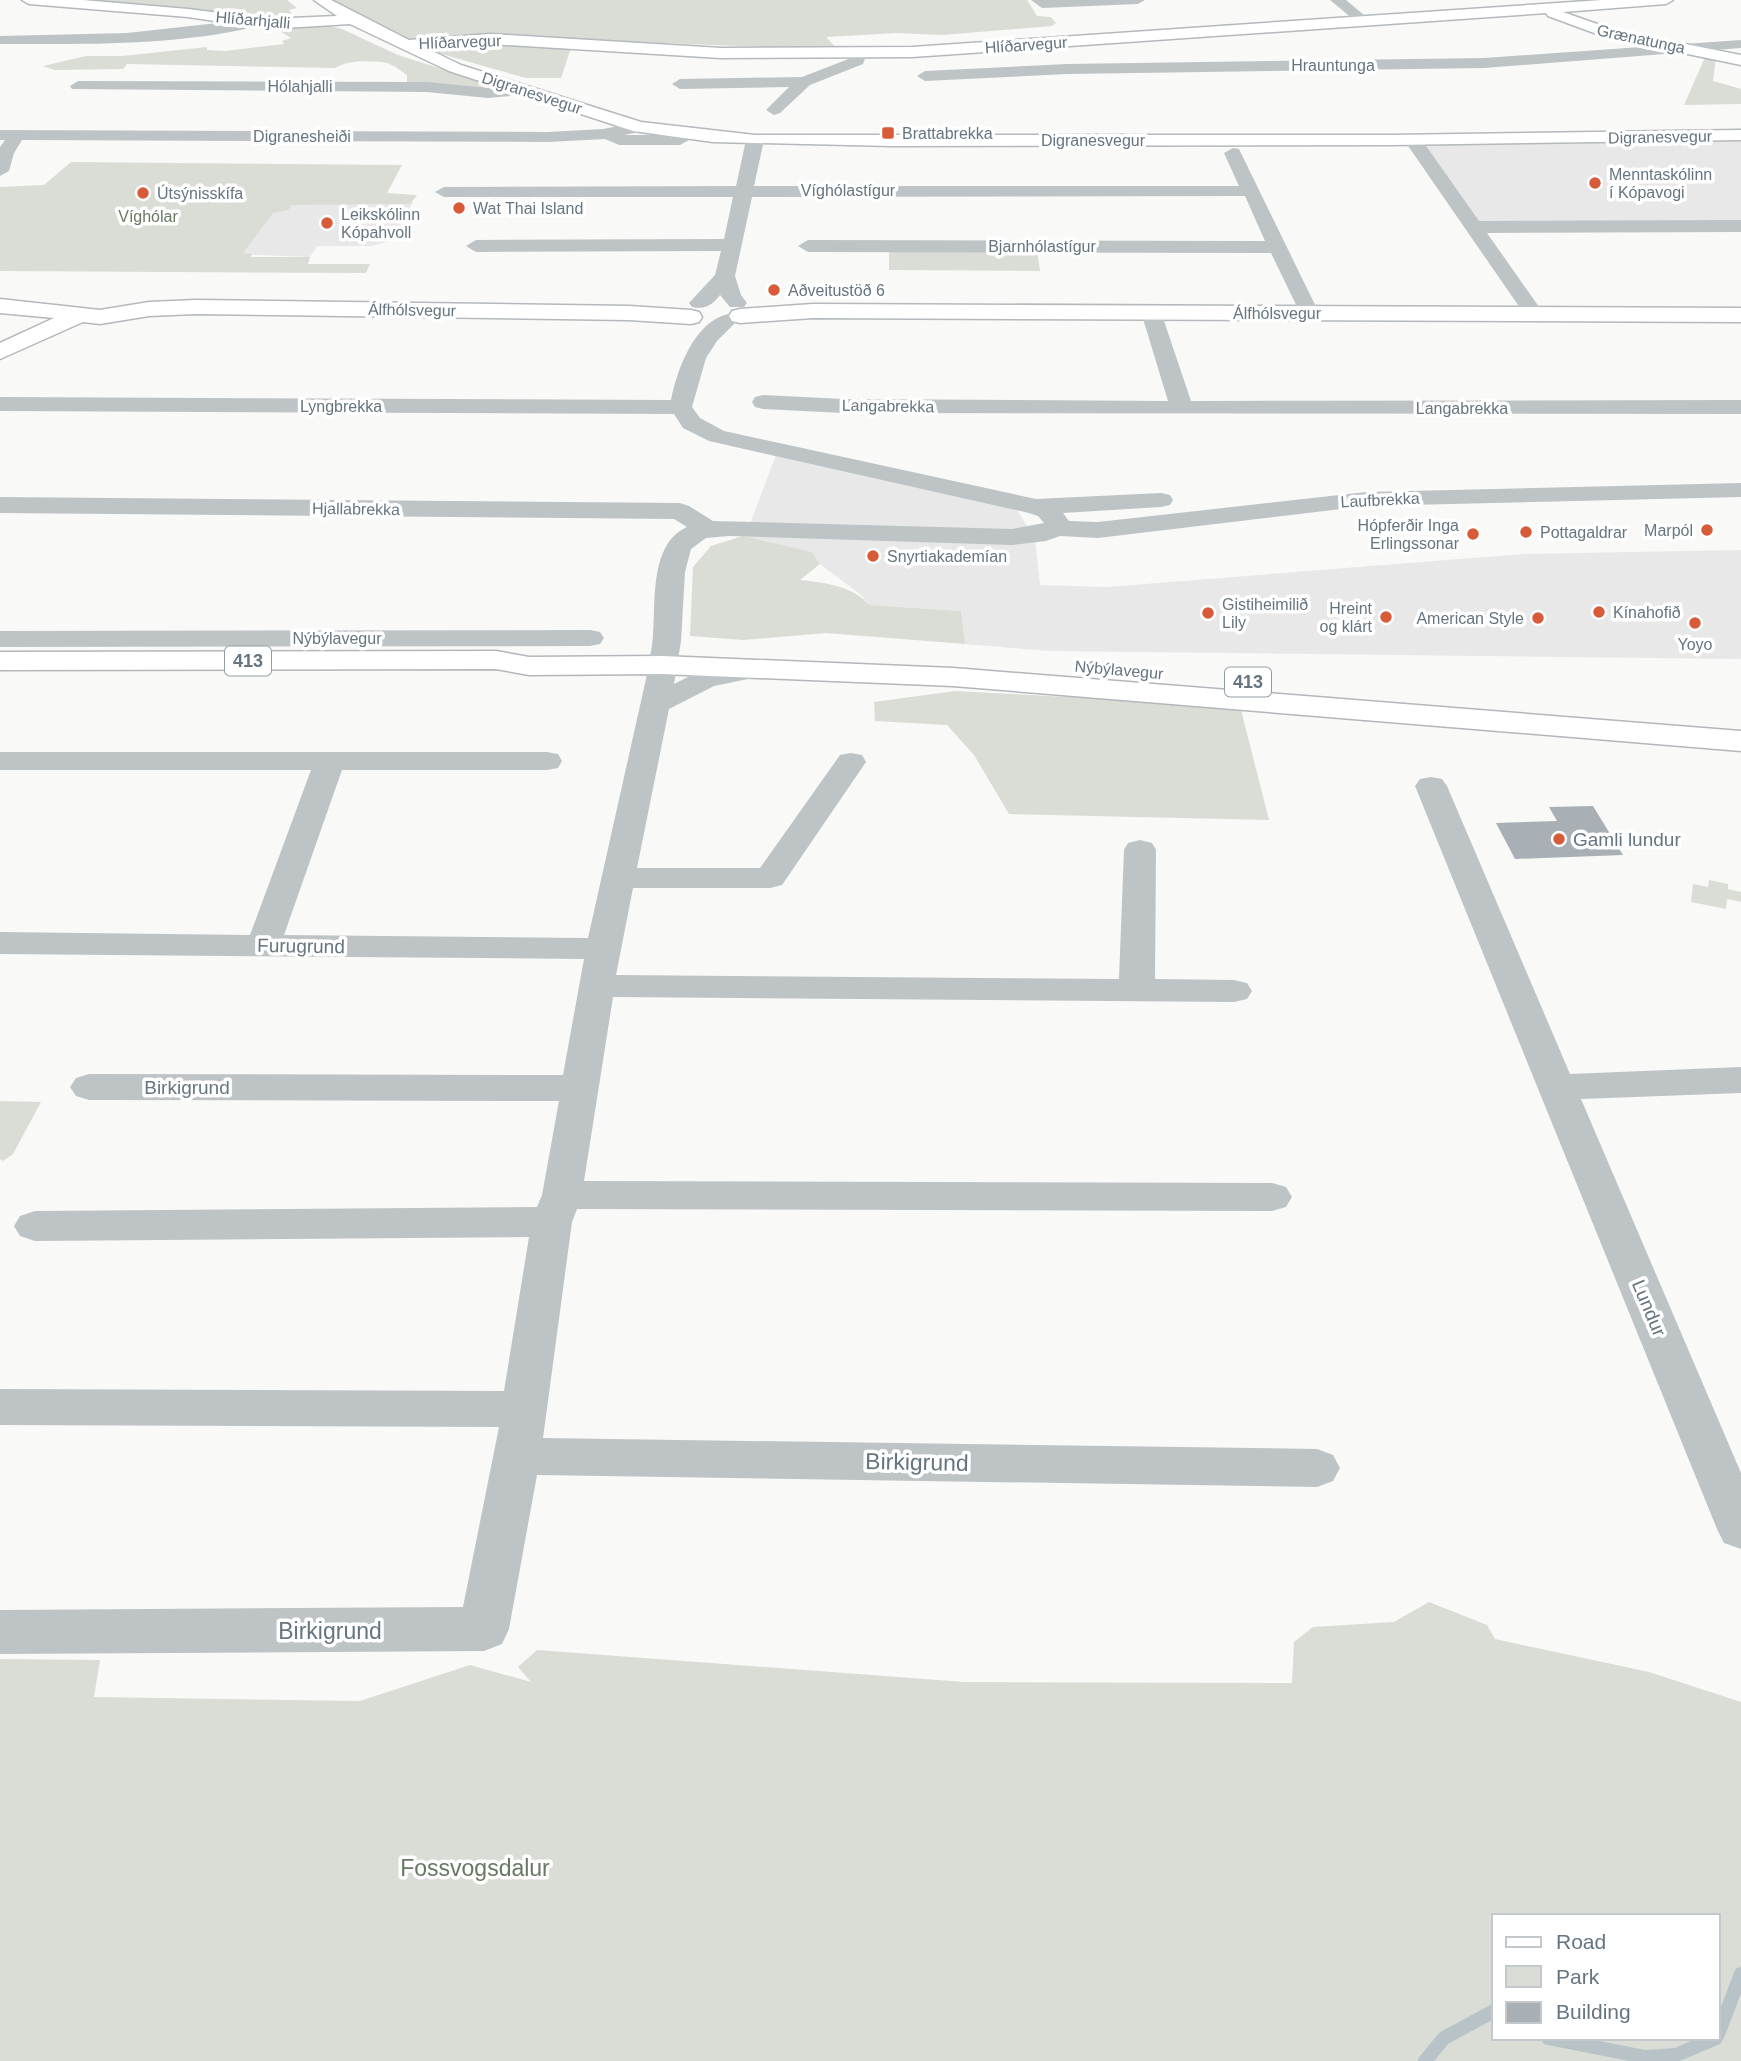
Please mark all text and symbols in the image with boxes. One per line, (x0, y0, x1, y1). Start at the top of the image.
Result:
street label: Hlíðarhjalli (215, 8, 291, 32)
street label: Grænatunga (1595, 21, 1687, 57)
street label: Hlíðarvegur (418, 32, 502, 52)
street label: Hlíðarvegur (984, 34, 1069, 56)
street label: Hrauntunga (1291, 57, 1375, 74)
street label: Digranesvegur (480, 69, 585, 117)
street label: Hólahjalli (268, 78, 332, 95)
marker: Brattabrekka (880, 125, 896, 141)
place label: Brattabrekka (902, 125, 993, 142)
street label: Digranesheiði (253, 128, 351, 145)
street label: Digranesvegur (1608, 128, 1713, 146)
street label: Digranesvegur (1041, 132, 1146, 149)
place label: Menntaskólinn í Kópavogi (1609, 166, 1712, 201)
marker: Menntaskólinn í Kópavogi (1587, 175, 1603, 191)
street label: Víghólastígur (801, 182, 896, 199)
place label: Útsýnisskífa (157, 184, 243, 202)
marker: Útsýnisskífa (135, 185, 151, 201)
marker: Wat Thai Island (451, 200, 467, 216)
place label: Wat Thai Island (473, 200, 583, 217)
place label: Leikskólinn Kópahvoll (341, 206, 420, 241)
park label: Víghólar (118, 208, 178, 225)
marker: Leikskólinn Kópahvoll (319, 215, 335, 231)
street label: Bjarnhólastígur (988, 238, 1096, 255)
marker: Aðveitustöð 6 (766, 282, 782, 298)
place label: Aðveitustöð 6 (788, 282, 885, 299)
street label: Álfhólsvegur (368, 300, 457, 319)
street label: Álfhólsvegur (1233, 304, 1322, 322)
street label: Langabrekka (842, 397, 935, 415)
street label: Lyngbrekka (300, 398, 382, 415)
street label: Langabrekka (1416, 400, 1508, 417)
street label: Laufbrekka (1340, 489, 1420, 511)
street label: Hjallabrekka (312, 500, 400, 518)
place label: Hópferðir Inga Erlingssonar (1358, 517, 1460, 552)
place label: Marpól (1644, 522, 1693, 539)
marker: Marpól (1699, 522, 1715, 538)
marker: Pottagaldrar (1518, 524, 1534, 540)
place label: Pottagaldrar (1540, 524, 1628, 541)
marker: Hópferðir Inga Erlingssonar (1465, 526, 1481, 542)
marker: Snyrtiakademían (865, 548, 881, 564)
place label: Snyrtiakademían (887, 548, 1007, 565)
place label: Gistiheimilið Lily (1222, 596, 1308, 631)
place label: Hreint og klárt (1320, 600, 1373, 635)
marker: Kínahofið (1591, 604, 1607, 620)
place label: Kínahofið (1613, 604, 1681, 621)
marker: Gistiheimilið Lily (1200, 605, 1216, 621)
marker: Hreint og klárt (1378, 609, 1394, 625)
place label: American Style (1416, 610, 1524, 627)
marker: American Style (1530, 610, 1546, 626)
marker: Yoyo (1687, 615, 1703, 631)
street label: Nýbýlavegur (293, 630, 382, 647)
place label: Yoyo (1678, 636, 1713, 653)
road number: 413 (225, 646, 271, 676)
street label: Nýbýlavegur (1074, 658, 1165, 682)
road number: 413 (1225, 668, 1271, 696)
place label: Gamli lundur (1573, 829, 1681, 850)
marker: Gamli lundur (1551, 831, 1567, 847)
street label: Furugrund (257, 935, 345, 957)
street label: Birkigrund (144, 1077, 230, 1098)
street label: Lundur (1628, 1277, 1670, 1340)
street label: Birkigrund (865, 1448, 969, 1476)
street label: Birkigrund (278, 1618, 382, 1644)
park label: Fossvogsdalur (400, 1855, 550, 1881)
legend (1492, 1914, 1720, 2040)
text: Road (1556, 1930, 1606, 1953)
text: Park (1556, 1965, 1600, 1988)
text: Building (1556, 2000, 1631, 2023)

